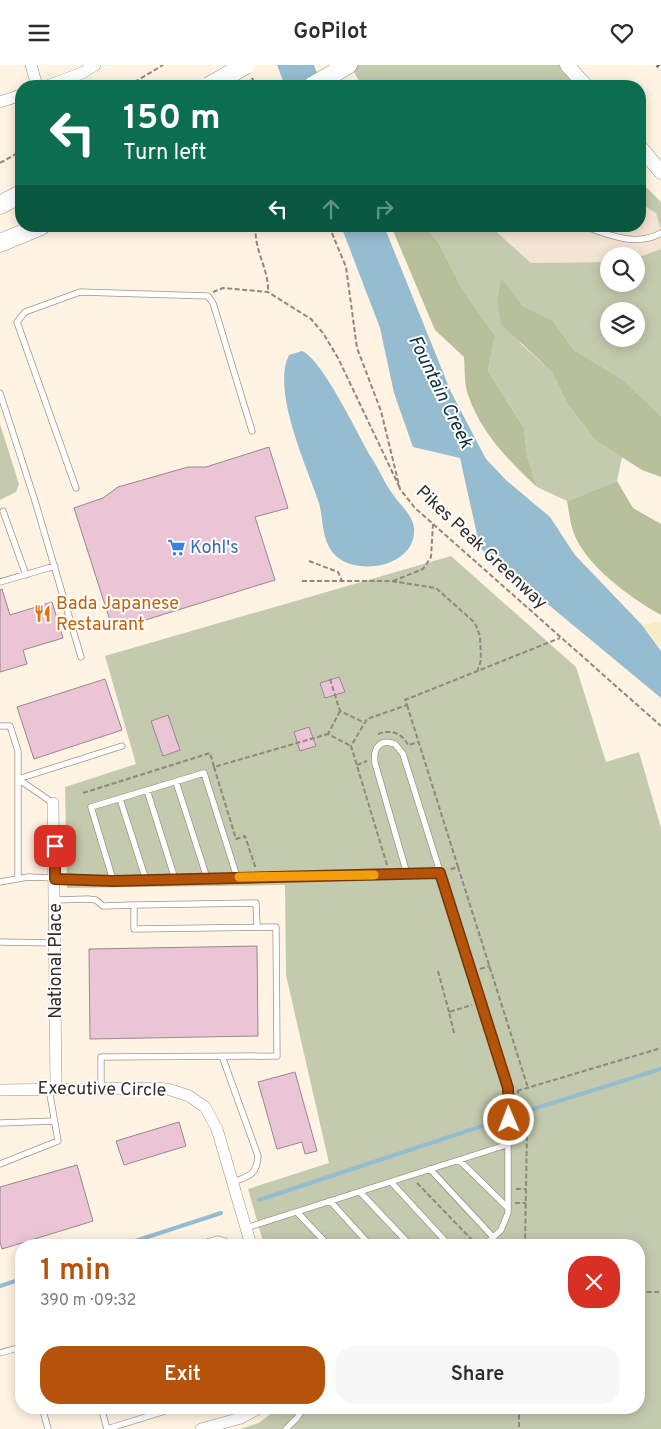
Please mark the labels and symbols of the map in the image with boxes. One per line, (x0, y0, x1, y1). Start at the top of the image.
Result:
water label: Fountain Creek (402, 332, 478, 453)
street label: Pikes Peak Greenway (410, 481, 552, 615)
place label: Kohl's (190, 537, 239, 560)
supermarket icon: Kohl's (166, 538, 186, 558)
place label: Bada Japanese Restaurant (56, 593, 179, 637)
restaurant icon: Bada Japanese Restaurant (32, 604, 52, 624)
pin (34, 825, 76, 867)
street label: National Place (45, 903, 68, 1019)
street label: Executive Circle (37, 1077, 167, 1103)
position arrow (482, 1093, 534, 1145)

